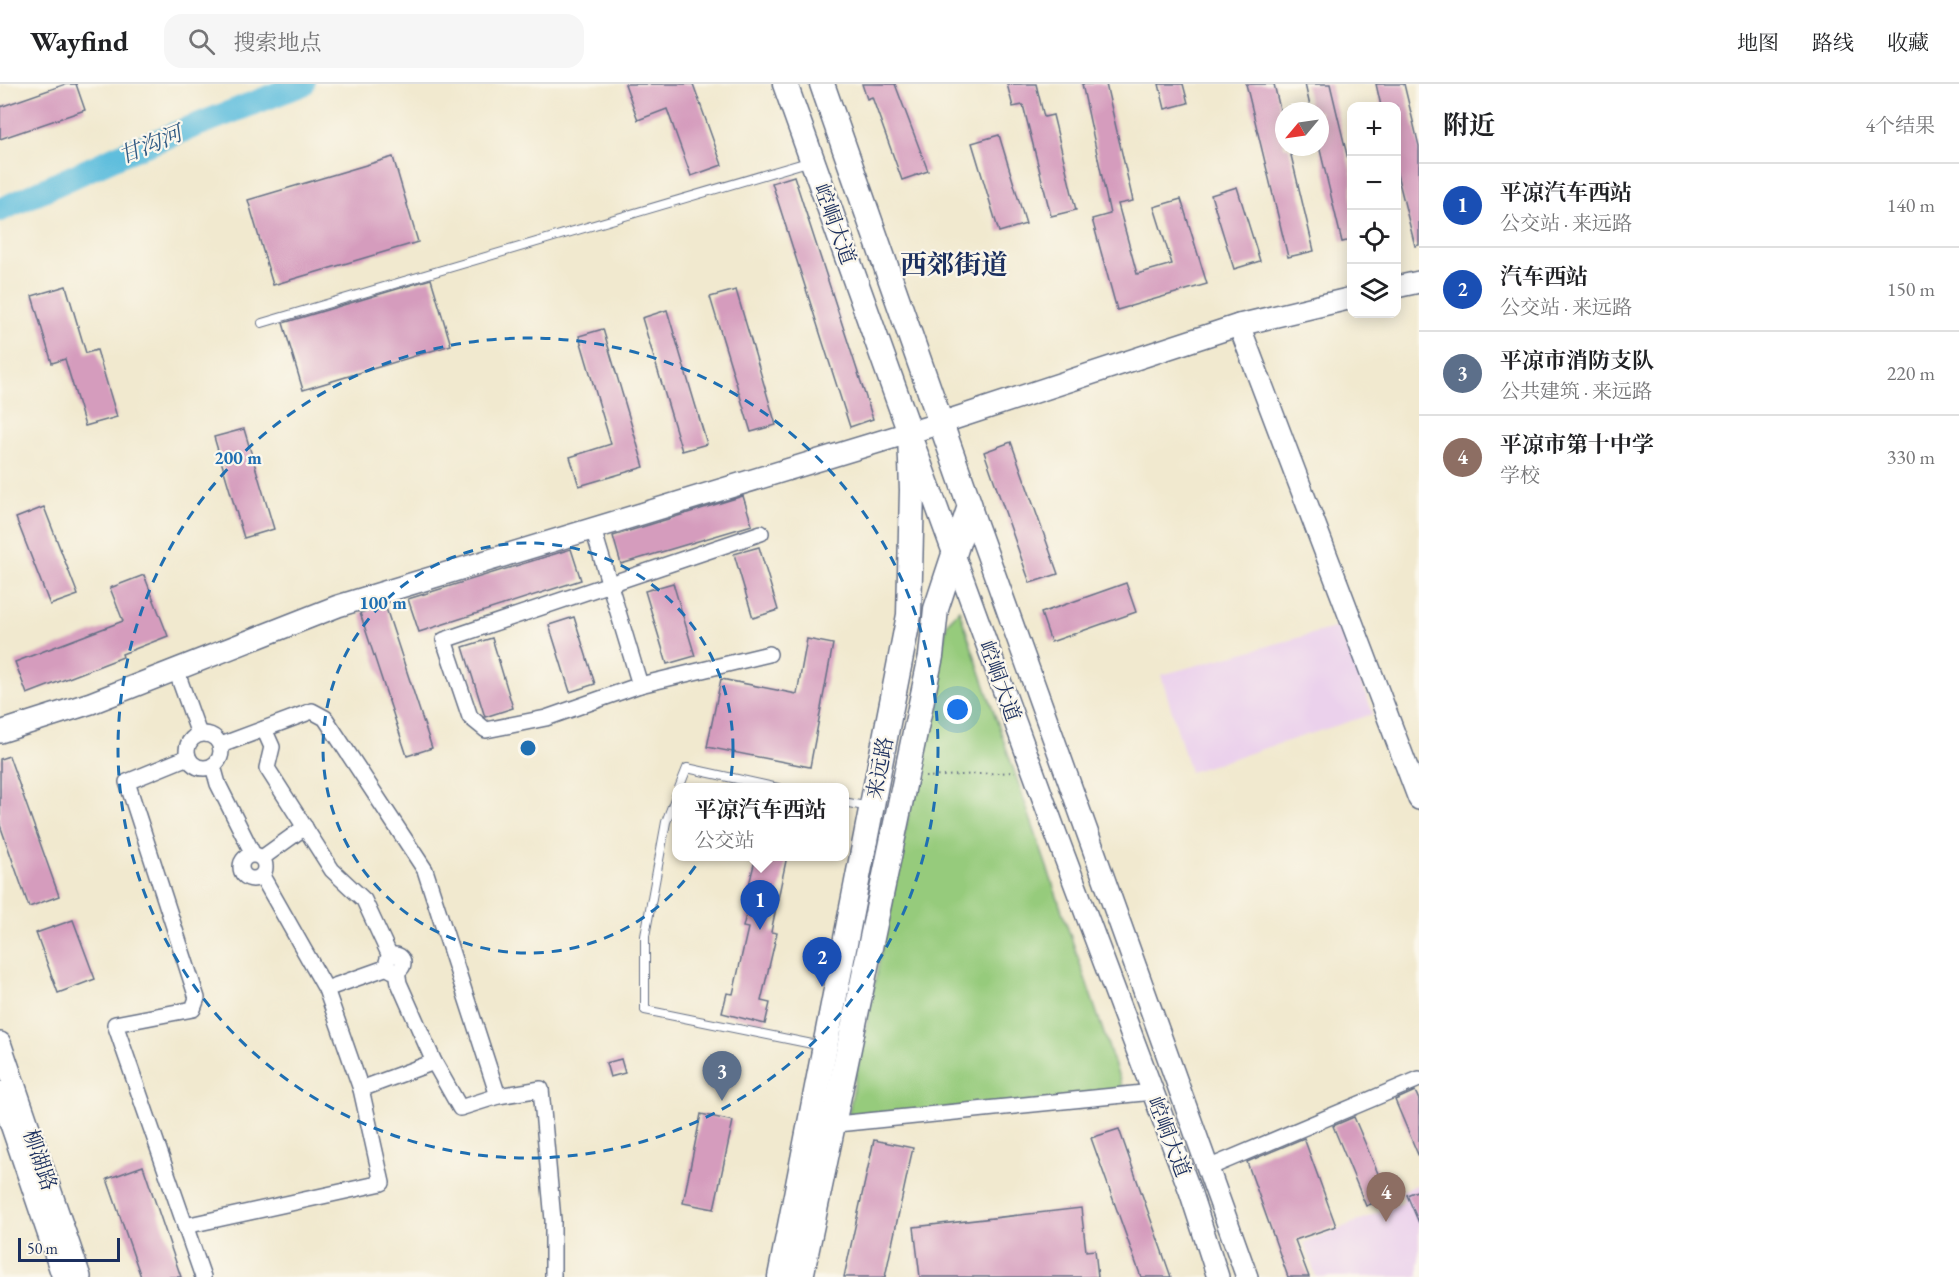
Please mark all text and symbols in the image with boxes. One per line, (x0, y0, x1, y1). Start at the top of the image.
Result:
search box (164, 14, 584, 68)
text: Wayfind (30, 23, 128, 59)
icon: search (185, 25, 218, 58)
text: 搜索地点 (233, 28, 321, 57)
text: 地图 (1737, 29, 1779, 56)
text: 路线 (1812, 29, 1854, 56)
text: 收藏 (1887, 29, 1929, 56)
north arrow (1275, 102, 1329, 156)
map controls (1347, 102, 1401, 318)
button: + (1347, 102, 1401, 156)
text: 附近 (1443, 108, 1495, 142)
text: 4个结果 (1865, 112, 1935, 138)
water label: 甘沟河 (114, 117, 190, 170)
button: − (1347, 156, 1401, 210)
text: 平凉汽车西站 (1500, 178, 1632, 207)
street label: 崆峒大道 (808, 180, 863, 268)
text: 1 (1457, 192, 1468, 218)
text: 140 m (1887, 192, 1935, 218)
button: locate (1347, 210, 1401, 264)
text: 公交站 · 来远路 (1500, 210, 1632, 236)
district label: 西郊街道 (900, 247, 1008, 282)
text: 汽车西站 (1500, 262, 1588, 291)
button: layers (1347, 264, 1401, 318)
text: 2 (1457, 276, 1468, 302)
text: 150 m (1887, 276, 1935, 302)
text: 公交站 · 来远路 (1500, 294, 1632, 320)
text: 平凉市消防支队 (1500, 346, 1654, 375)
text: 3 (1457, 360, 1468, 386)
text: 220 m (1887, 360, 1935, 386)
text: 公共建筑 · 来远路 (1500, 378, 1652, 404)
text: 平凉市第十中学 (1500, 430, 1654, 459)
text: 4 (1457, 444, 1468, 470)
text: 330 m (1887, 444, 1935, 470)
text: 200 m (214, 446, 262, 469)
text: 学校 (1500, 462, 1540, 488)
text: 100 m (359, 591, 407, 614)
street label: 崆峒大道 (973, 637, 1028, 725)
your location (943, 695, 972, 724)
street label: 来远路 (860, 734, 899, 801)
centre of rings (518, 738, 538, 758)
popup (672, 783, 849, 861)
text: 平凉汽车西站 (694, 795, 827, 824)
text: 公交站 (694, 827, 754, 853)
pin: 1 (740, 880, 780, 930)
pin: 2 (802, 938, 842, 987)
pin: 3 (702, 1052, 742, 1101)
street label: 崆峒大道 (1142, 1093, 1197, 1181)
street label: 柳湖路 (17, 1126, 63, 1194)
pin: 4 (1366, 1172, 1406, 1222)
scale bar (18, 1235, 120, 1262)
text: 50 m (27, 1238, 58, 1259)

